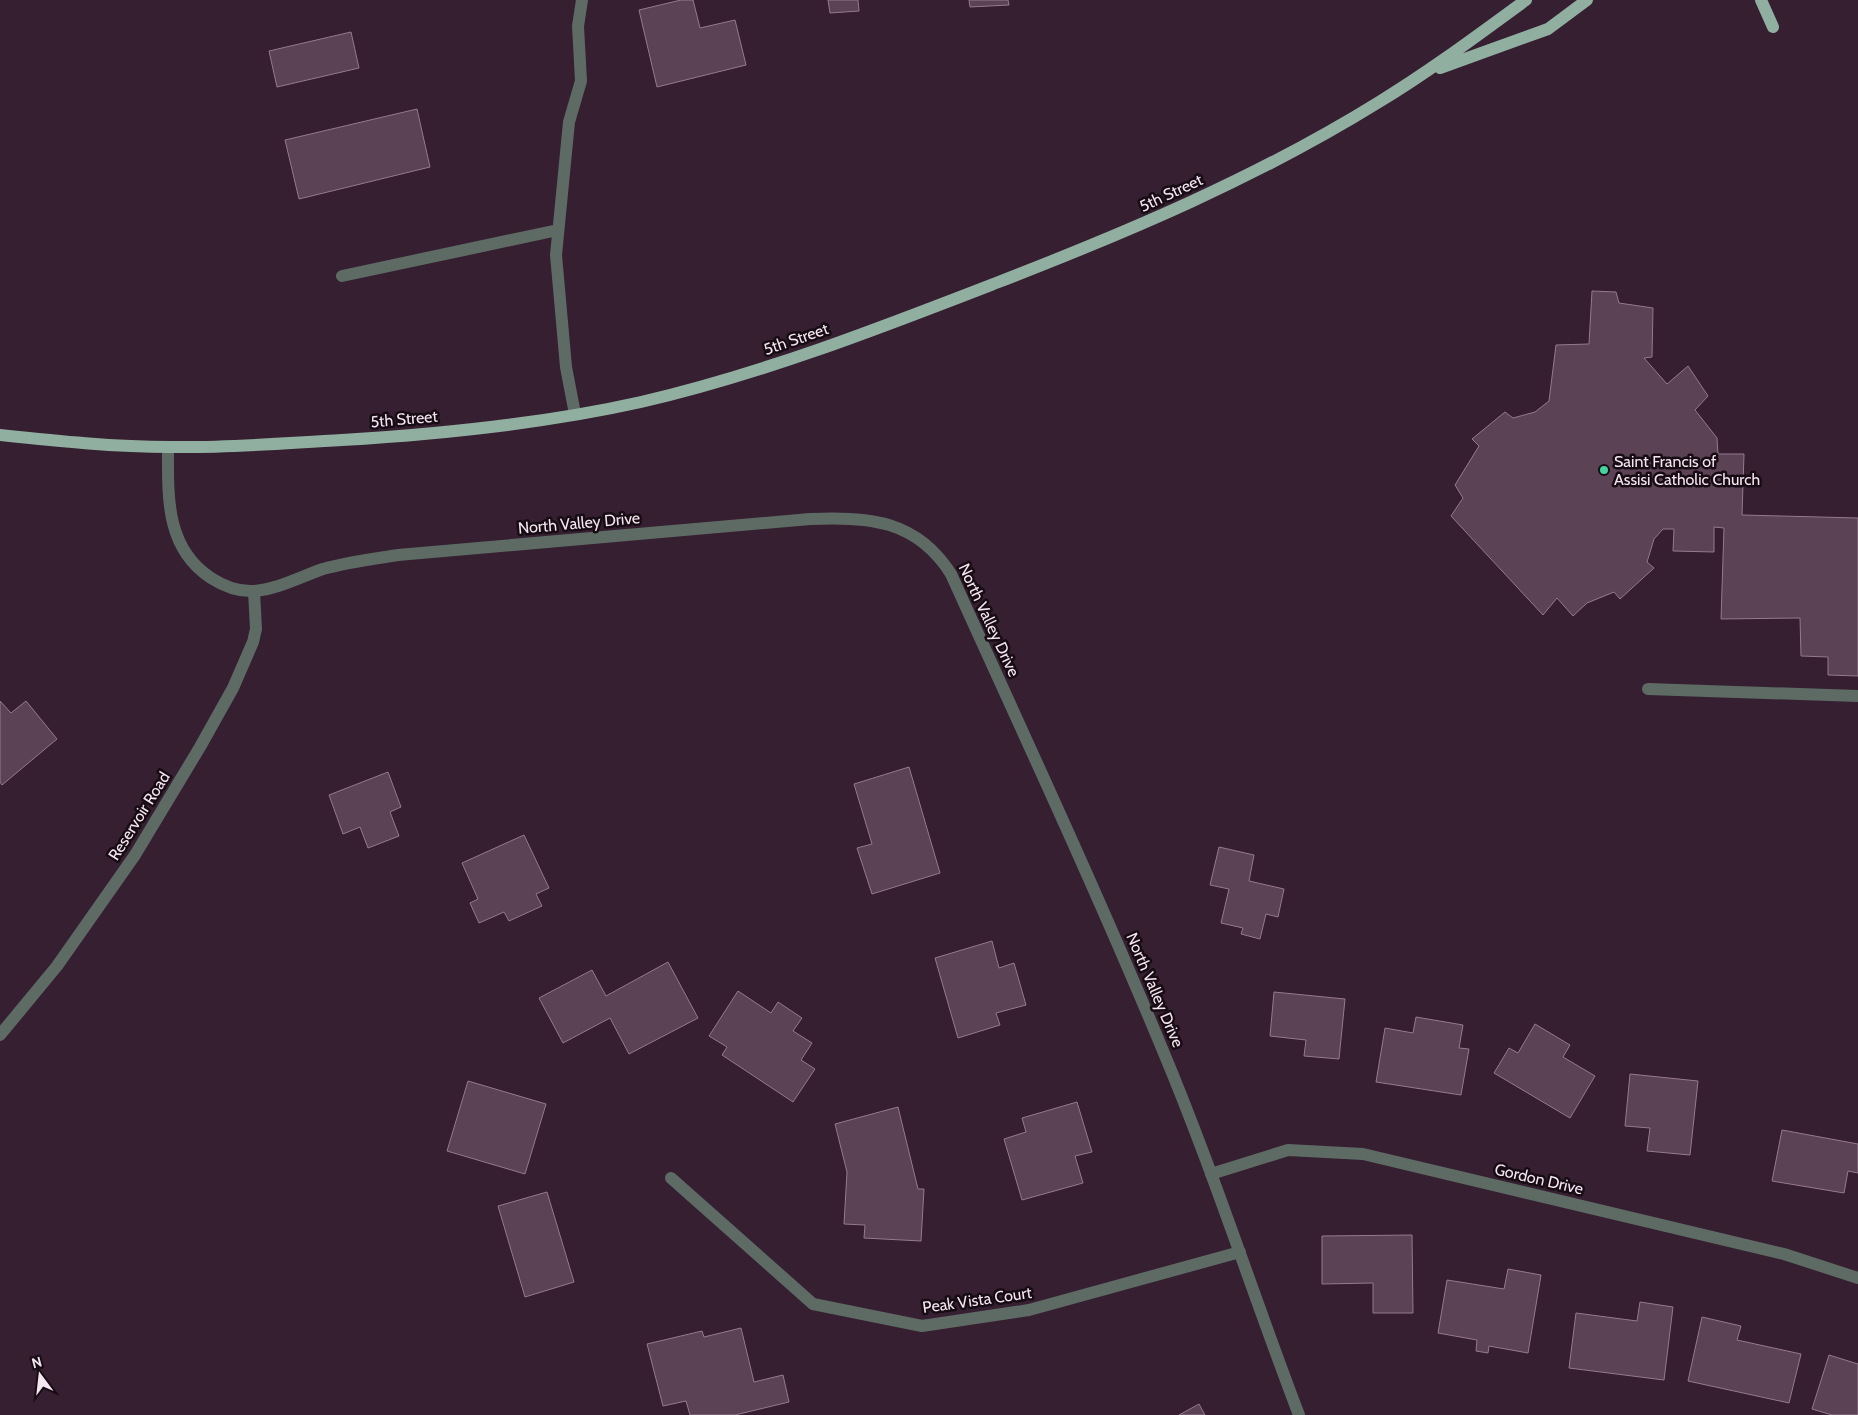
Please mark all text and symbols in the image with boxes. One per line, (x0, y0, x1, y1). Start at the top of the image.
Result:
street label: 5th Street (1136, 170, 1206, 216)
street label: 5th Street (761, 319, 832, 359)
street label: 5th Street (370, 407, 439, 431)
place label: Saint Francis of Assisi Catholic Church (1614, 452, 1760, 489)
marker: Saint Francis of Assisi Catholic Church (1598, 464, 1610, 476)
street label: North Valley Drive (517, 508, 641, 538)
street label: North Valley Drive (955, 560, 1023, 680)
street label: Reservoir Road (104, 768, 174, 864)
street label: North Valley Drive (1122, 930, 1188, 1050)
street label: Gordon Drive (1493, 1160, 1585, 1198)
street label: Peak Vista Court (921, 1283, 1033, 1317)
north arrow (15, 1350, 65, 1400)
text: N (30, 1352, 44, 1372)

